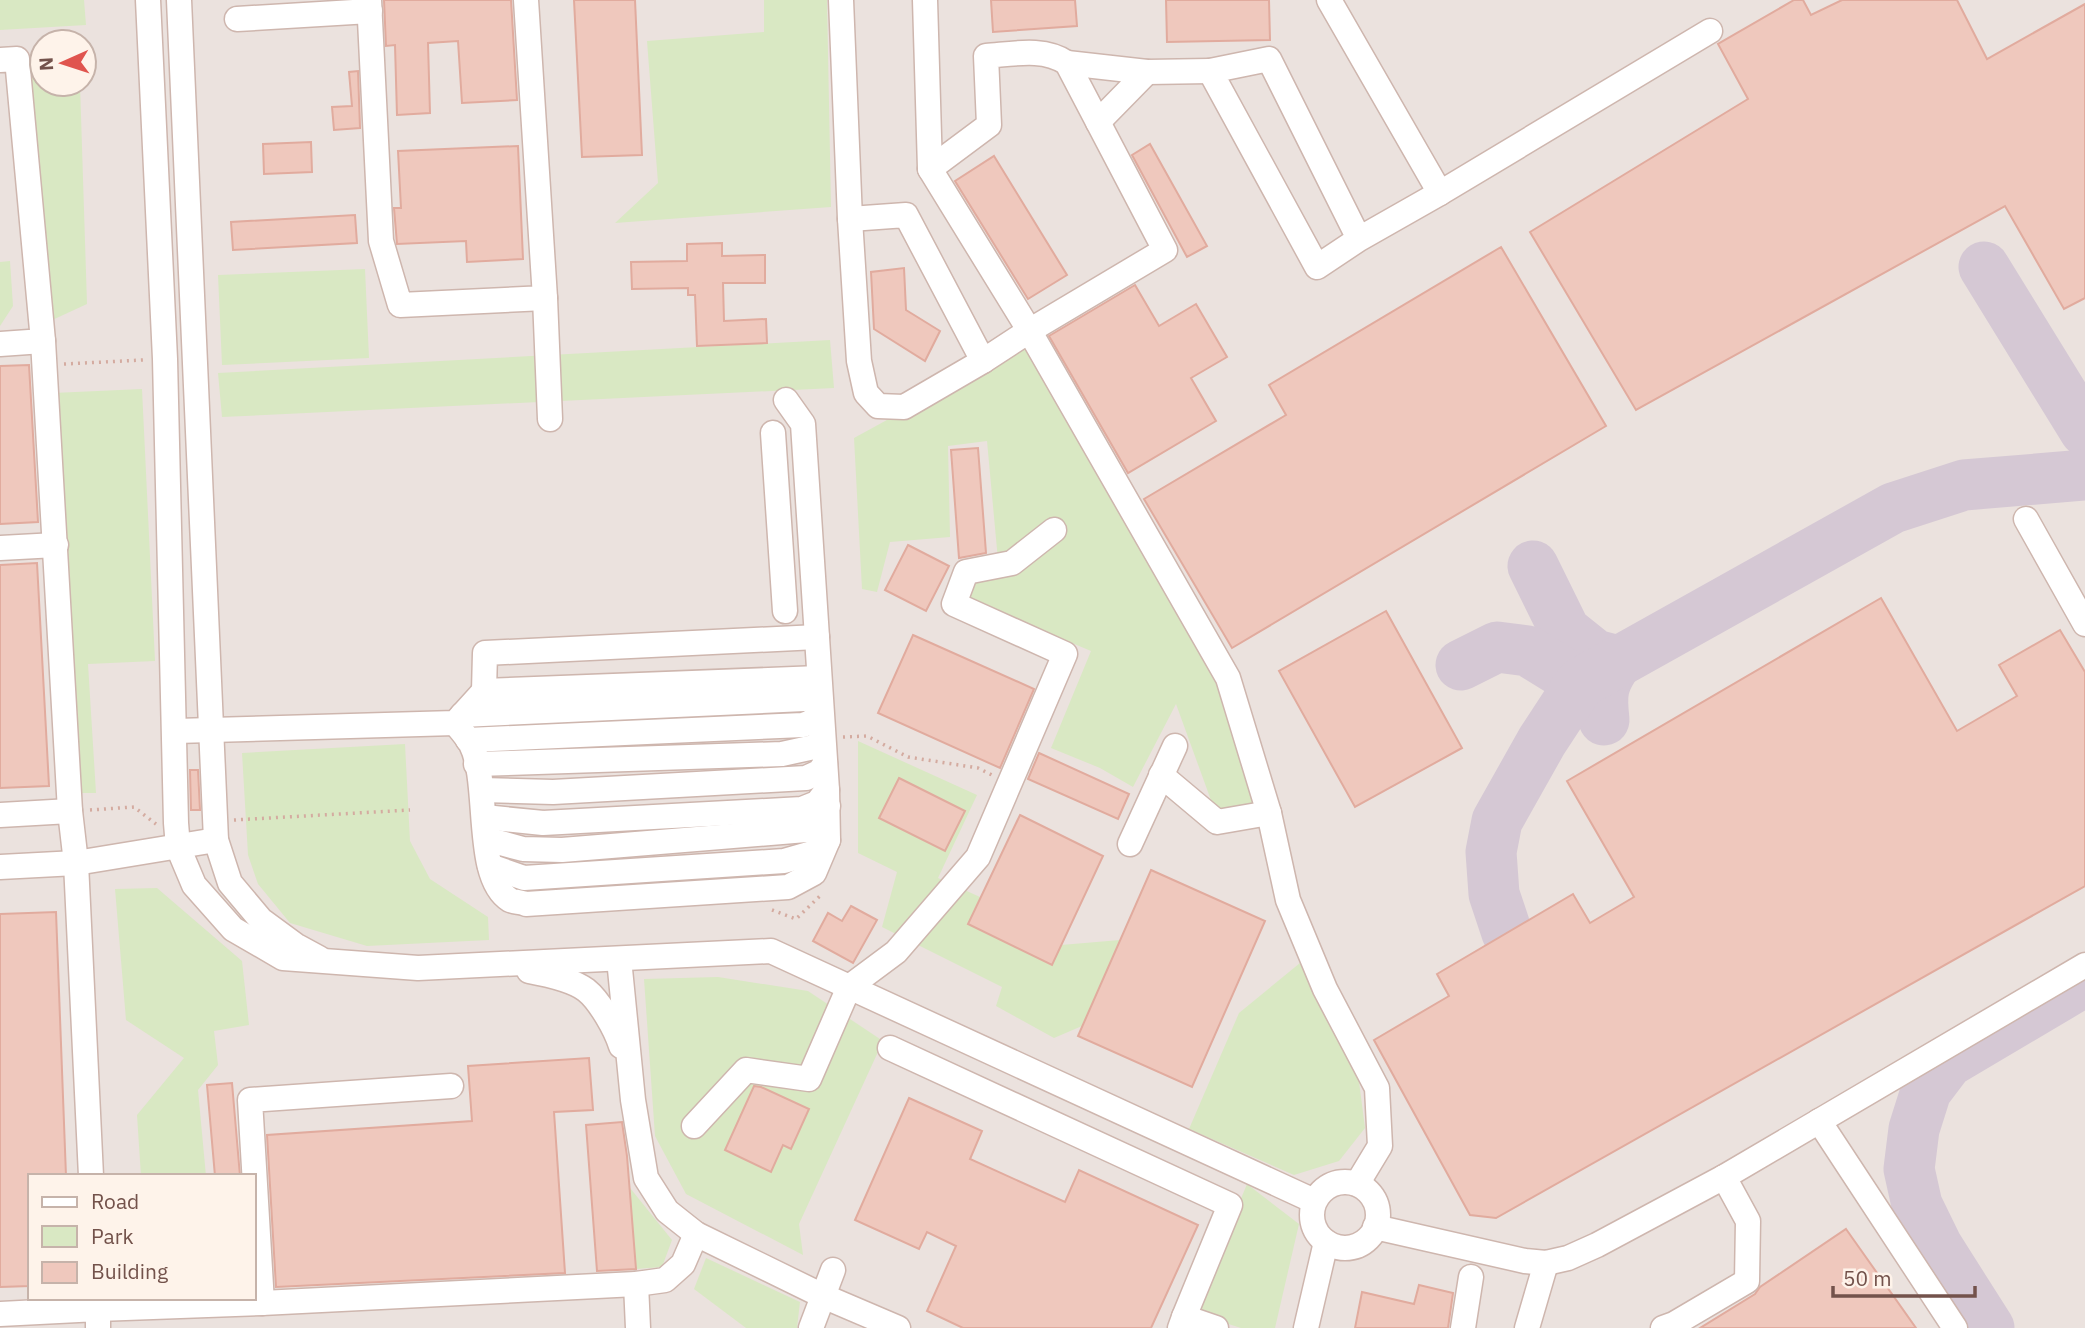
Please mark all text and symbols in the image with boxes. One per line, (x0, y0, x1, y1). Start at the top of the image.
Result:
north arrow (28, 28, 98, 98)
text: N (34, 56, 58, 71)
legend (28, 1174, 256, 1300)
text: Road (91, 1187, 139, 1215)
text: Park (91, 1222, 134, 1250)
scale bar (1833, 1254, 1975, 1298)
text: Building (91, 1257, 168, 1285)
text: 50 m (1843, 1264, 1892, 1292)

